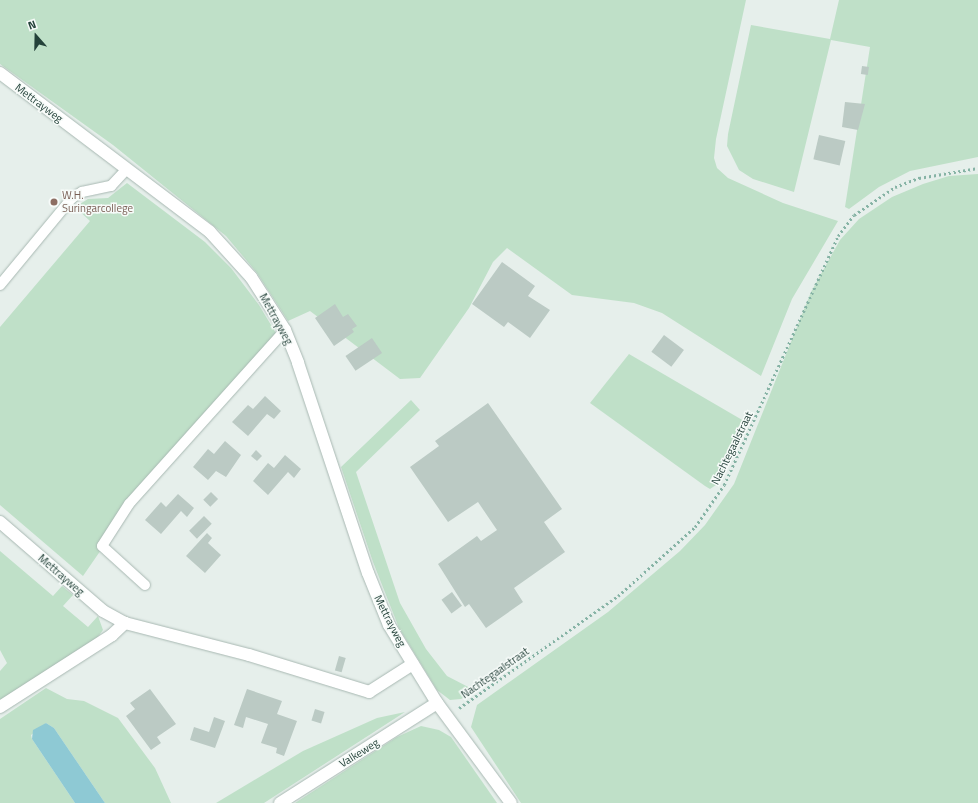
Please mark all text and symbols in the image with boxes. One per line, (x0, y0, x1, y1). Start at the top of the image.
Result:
north arrow (16, 16, 56, 56)
text: N (26, 16, 38, 34)
street label: Mettrayweg (12, 81, 66, 125)
place label: W.H. Suringarcollege (62, 189, 133, 215)
marker: W.H. Suringarcollege (49, 197, 59, 207)
street label: Mettrayweg (257, 291, 295, 347)
street label: Nachtegaalstraat (709, 409, 755, 487)
street label: Mettrayweg (35, 551, 87, 599)
street label: Mettrayweg (371, 593, 409, 649)
street label: Nachtegaalstraat (458, 645, 532, 701)
street label: Valkeweg (337, 736, 381, 770)

